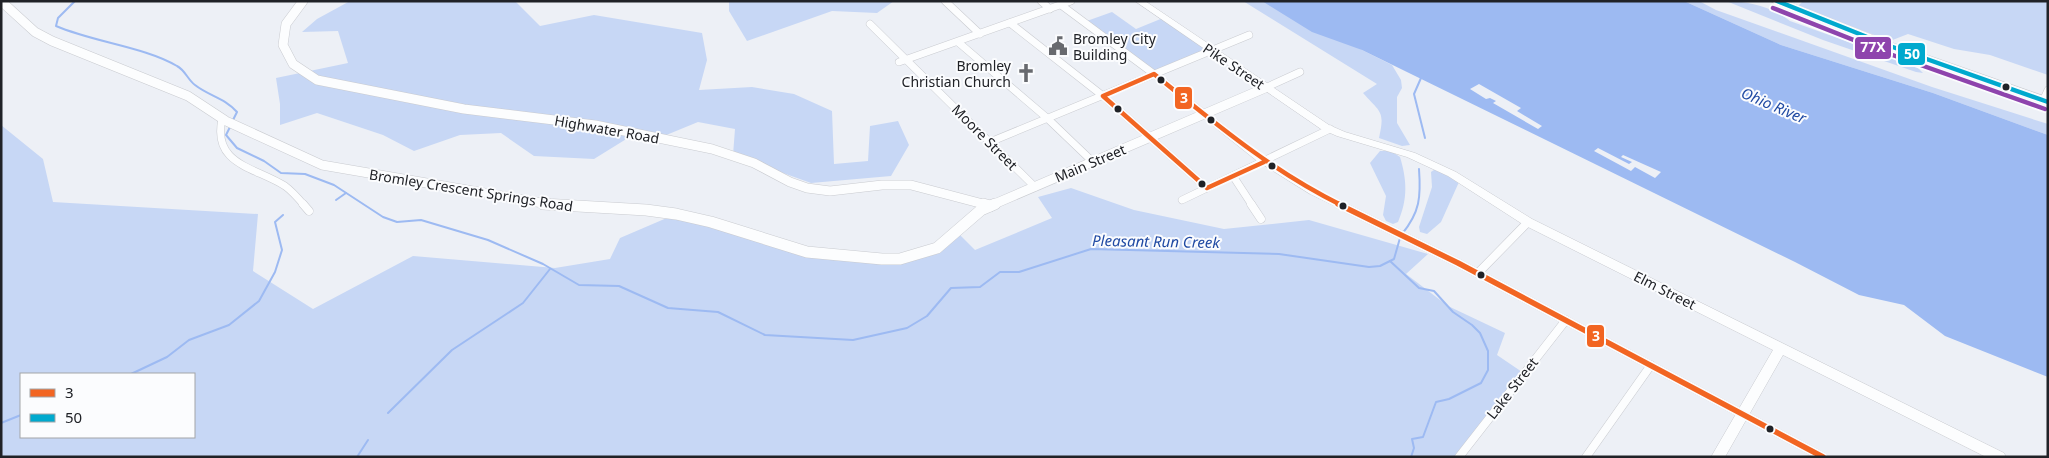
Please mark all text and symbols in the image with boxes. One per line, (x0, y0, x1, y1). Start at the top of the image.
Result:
place label: Bromley City Building (1073, 29, 1157, 64)
public building icon: Bromley City Building (1047, 35, 1069, 57)
line badge: 77X (1854, 36, 1892, 60)
text: 77X (1860, 37, 1886, 56)
street label: Pike Street (1200, 38, 1268, 94)
line badge: 50 (1897, 42, 1926, 66)
text: 50 (1904, 44, 1920, 63)
place label: Bromley Christian Church (902, 56, 1012, 91)
church icon: Bromley Christian Church (1015, 62, 1037, 84)
unlabelled marker (1156, 75, 1166, 85)
water label: Ohio River (1739, 82, 1810, 128)
unlabelled marker (2001, 82, 2011, 92)
line badge: 3 (1174, 86, 1193, 110)
text: 3 (1180, 88, 1188, 107)
street label: Moore Street (948, 100, 1022, 174)
unlabelled marker (1113, 104, 1123, 114)
street label: Highwater Road (553, 110, 661, 148)
unlabelled marker (1206, 115, 1216, 125)
street label: Main Street (1052, 139, 1128, 187)
unlabelled marker (1267, 161, 1277, 171)
street label: Bromley Crescent Springs Road (368, 165, 574, 215)
unlabelled marker (1197, 179, 1207, 189)
unlabelled marker (1338, 201, 1348, 211)
water label: Pleasant Run Creek (1092, 230, 1221, 252)
street label: Elm Street (1631, 266, 1699, 314)
unlabelled marker (1476, 270, 1486, 280)
line badge: 3 (1586, 324, 1605, 348)
text: 3 (1592, 326, 1600, 345)
street label: Lake Street (1482, 353, 1542, 423)
legend (20, 373, 195, 438)
text: 3 (65, 382, 74, 402)
text: 50 (65, 407, 82, 427)
unlabelled marker (1765, 424, 1775, 434)

